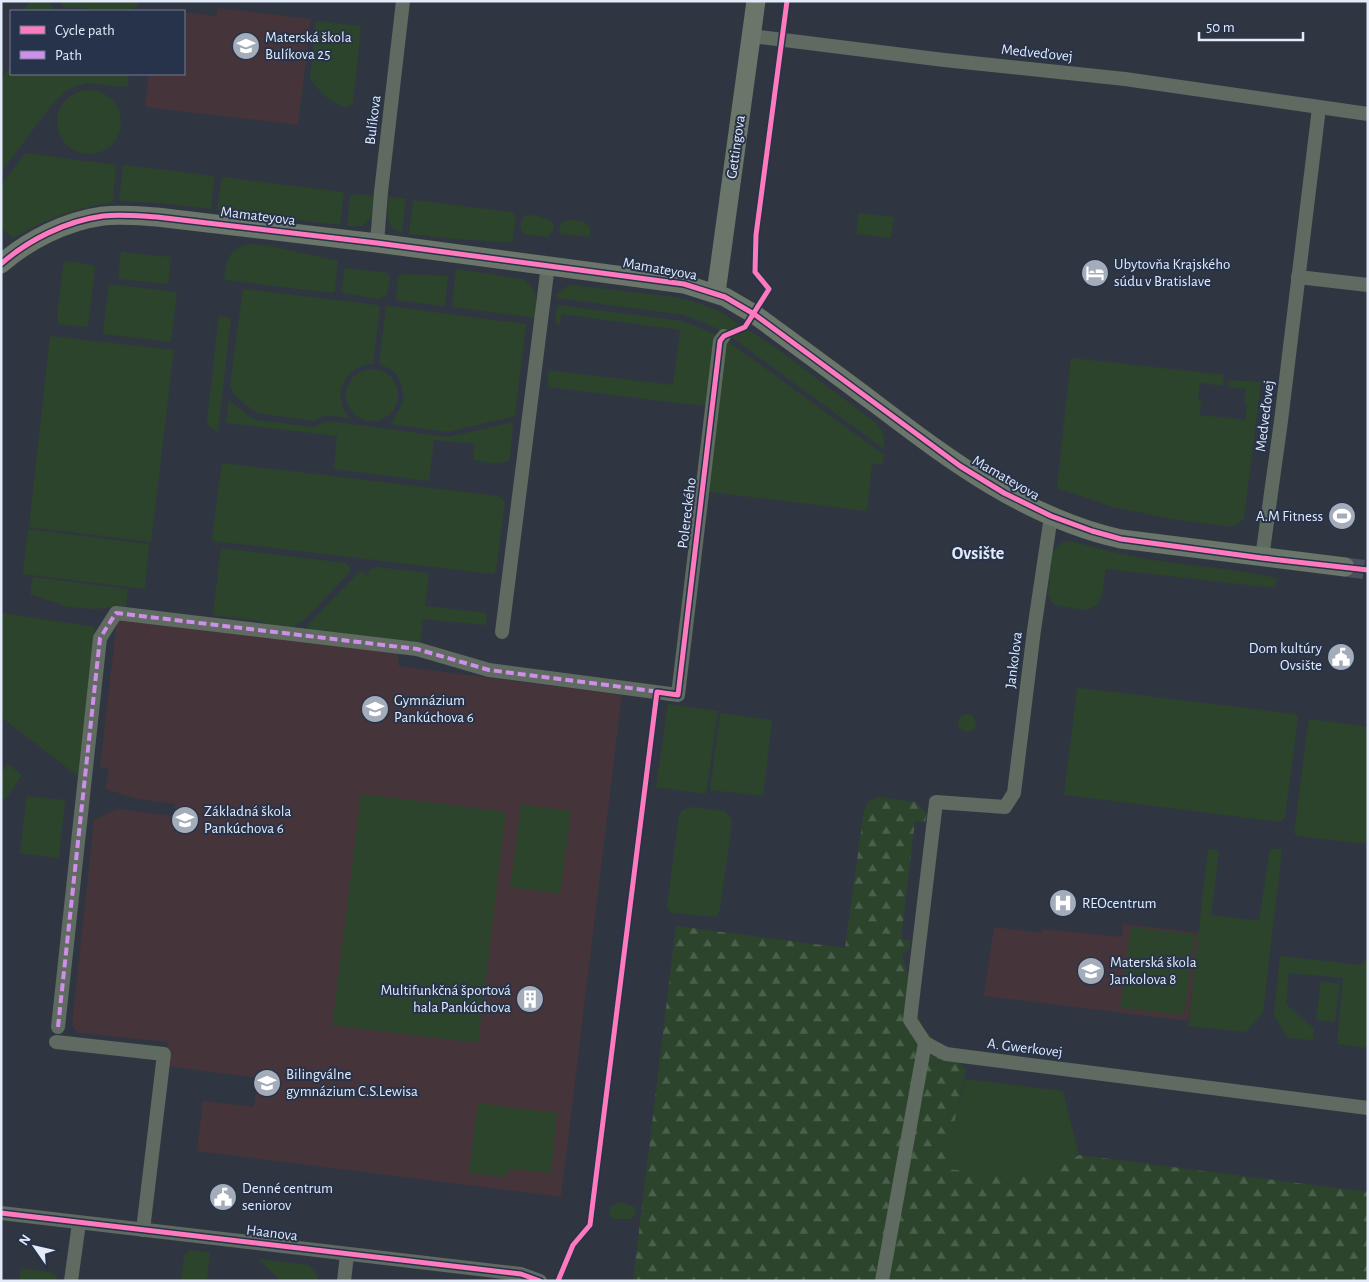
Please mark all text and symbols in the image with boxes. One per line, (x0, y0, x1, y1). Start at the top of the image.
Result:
legend (10, 10, 185, 75)
scale bar (1199, 10, 1303, 42)
text: 50 m (1206, 20, 1235, 35)
text: Cycle path (55, 23, 115, 38)
place label: Materská škola Bulíkova 25 (265, 30, 352, 62)
school or university icon: Materská škola Bulíkova 25 (231, 31, 261, 61)
street label: Medveďovej (1000, 42, 1074, 64)
text: Path (55, 48, 82, 63)
street label: Bulíkova (363, 94, 383, 146)
street label: Gettingova (724, 114, 748, 180)
street label: Mamateyova (220, 204, 296, 228)
street label: Mamateyova (622, 255, 698, 283)
place label: Ubytovňa Krajského súdu v Bratislave (1114, 257, 1230, 289)
hotel icon: Ubytovňa Krajského súdu v Bratislave (1080, 258, 1110, 288)
street label: Medveďovej (1253, 379, 1277, 453)
street label: Mamateyova (970, 453, 1042, 503)
street label: Polereckého (675, 477, 699, 549)
sports icon: A.M Fitness (1327, 501, 1357, 531)
place label: A.M Fitness (1256, 509, 1323, 524)
district label: Ovsište (952, 545, 1004, 563)
street label: Jankolova (1003, 631, 1025, 689)
place label: Dom kultúry Ovsište (1249, 641, 1323, 673)
public building icon: Dom kultúry Ovsište (1326, 642, 1356, 672)
place label: Gymnázium Pankúchova 6 (394, 693, 474, 725)
school or university icon: Gymnázium Pankúchova 6 (360, 694, 390, 724)
place label: Základná škola Pankúchova 6 (204, 804, 291, 836)
school or university icon: Základná škola Pankúchova 6 (170, 805, 200, 835)
hospital icon: REOcentrum (1048, 888, 1078, 918)
place label: REOcentrum (1082, 896, 1156, 911)
place label: Materská škola Jankolova 8 (1110, 955, 1197, 987)
school or university icon: Materská škola Jankolova 8 (1076, 956, 1106, 986)
place label: Multifunkčná športová hala Pankúchova (381, 983, 511, 1015)
building icon: Multifunkčná športová hala Pankúchova (515, 984, 545, 1014)
street label: A. Gwerkovej (986, 1036, 1064, 1060)
place label: Bilingválne gymnázium C.S.Lewisa (286, 1067, 418, 1099)
school or university icon: Bilingválne gymnázium C.S.Lewisa (252, 1068, 282, 1098)
place label: Denné centrum seniorov (242, 1181, 333, 1213)
public building icon: Denné centrum seniorov (208, 1182, 238, 1212)
north arrow (10, 1222, 60, 1272)
street label: Haanova (245, 1222, 299, 1244)
text: N (17, 1232, 34, 1248)

